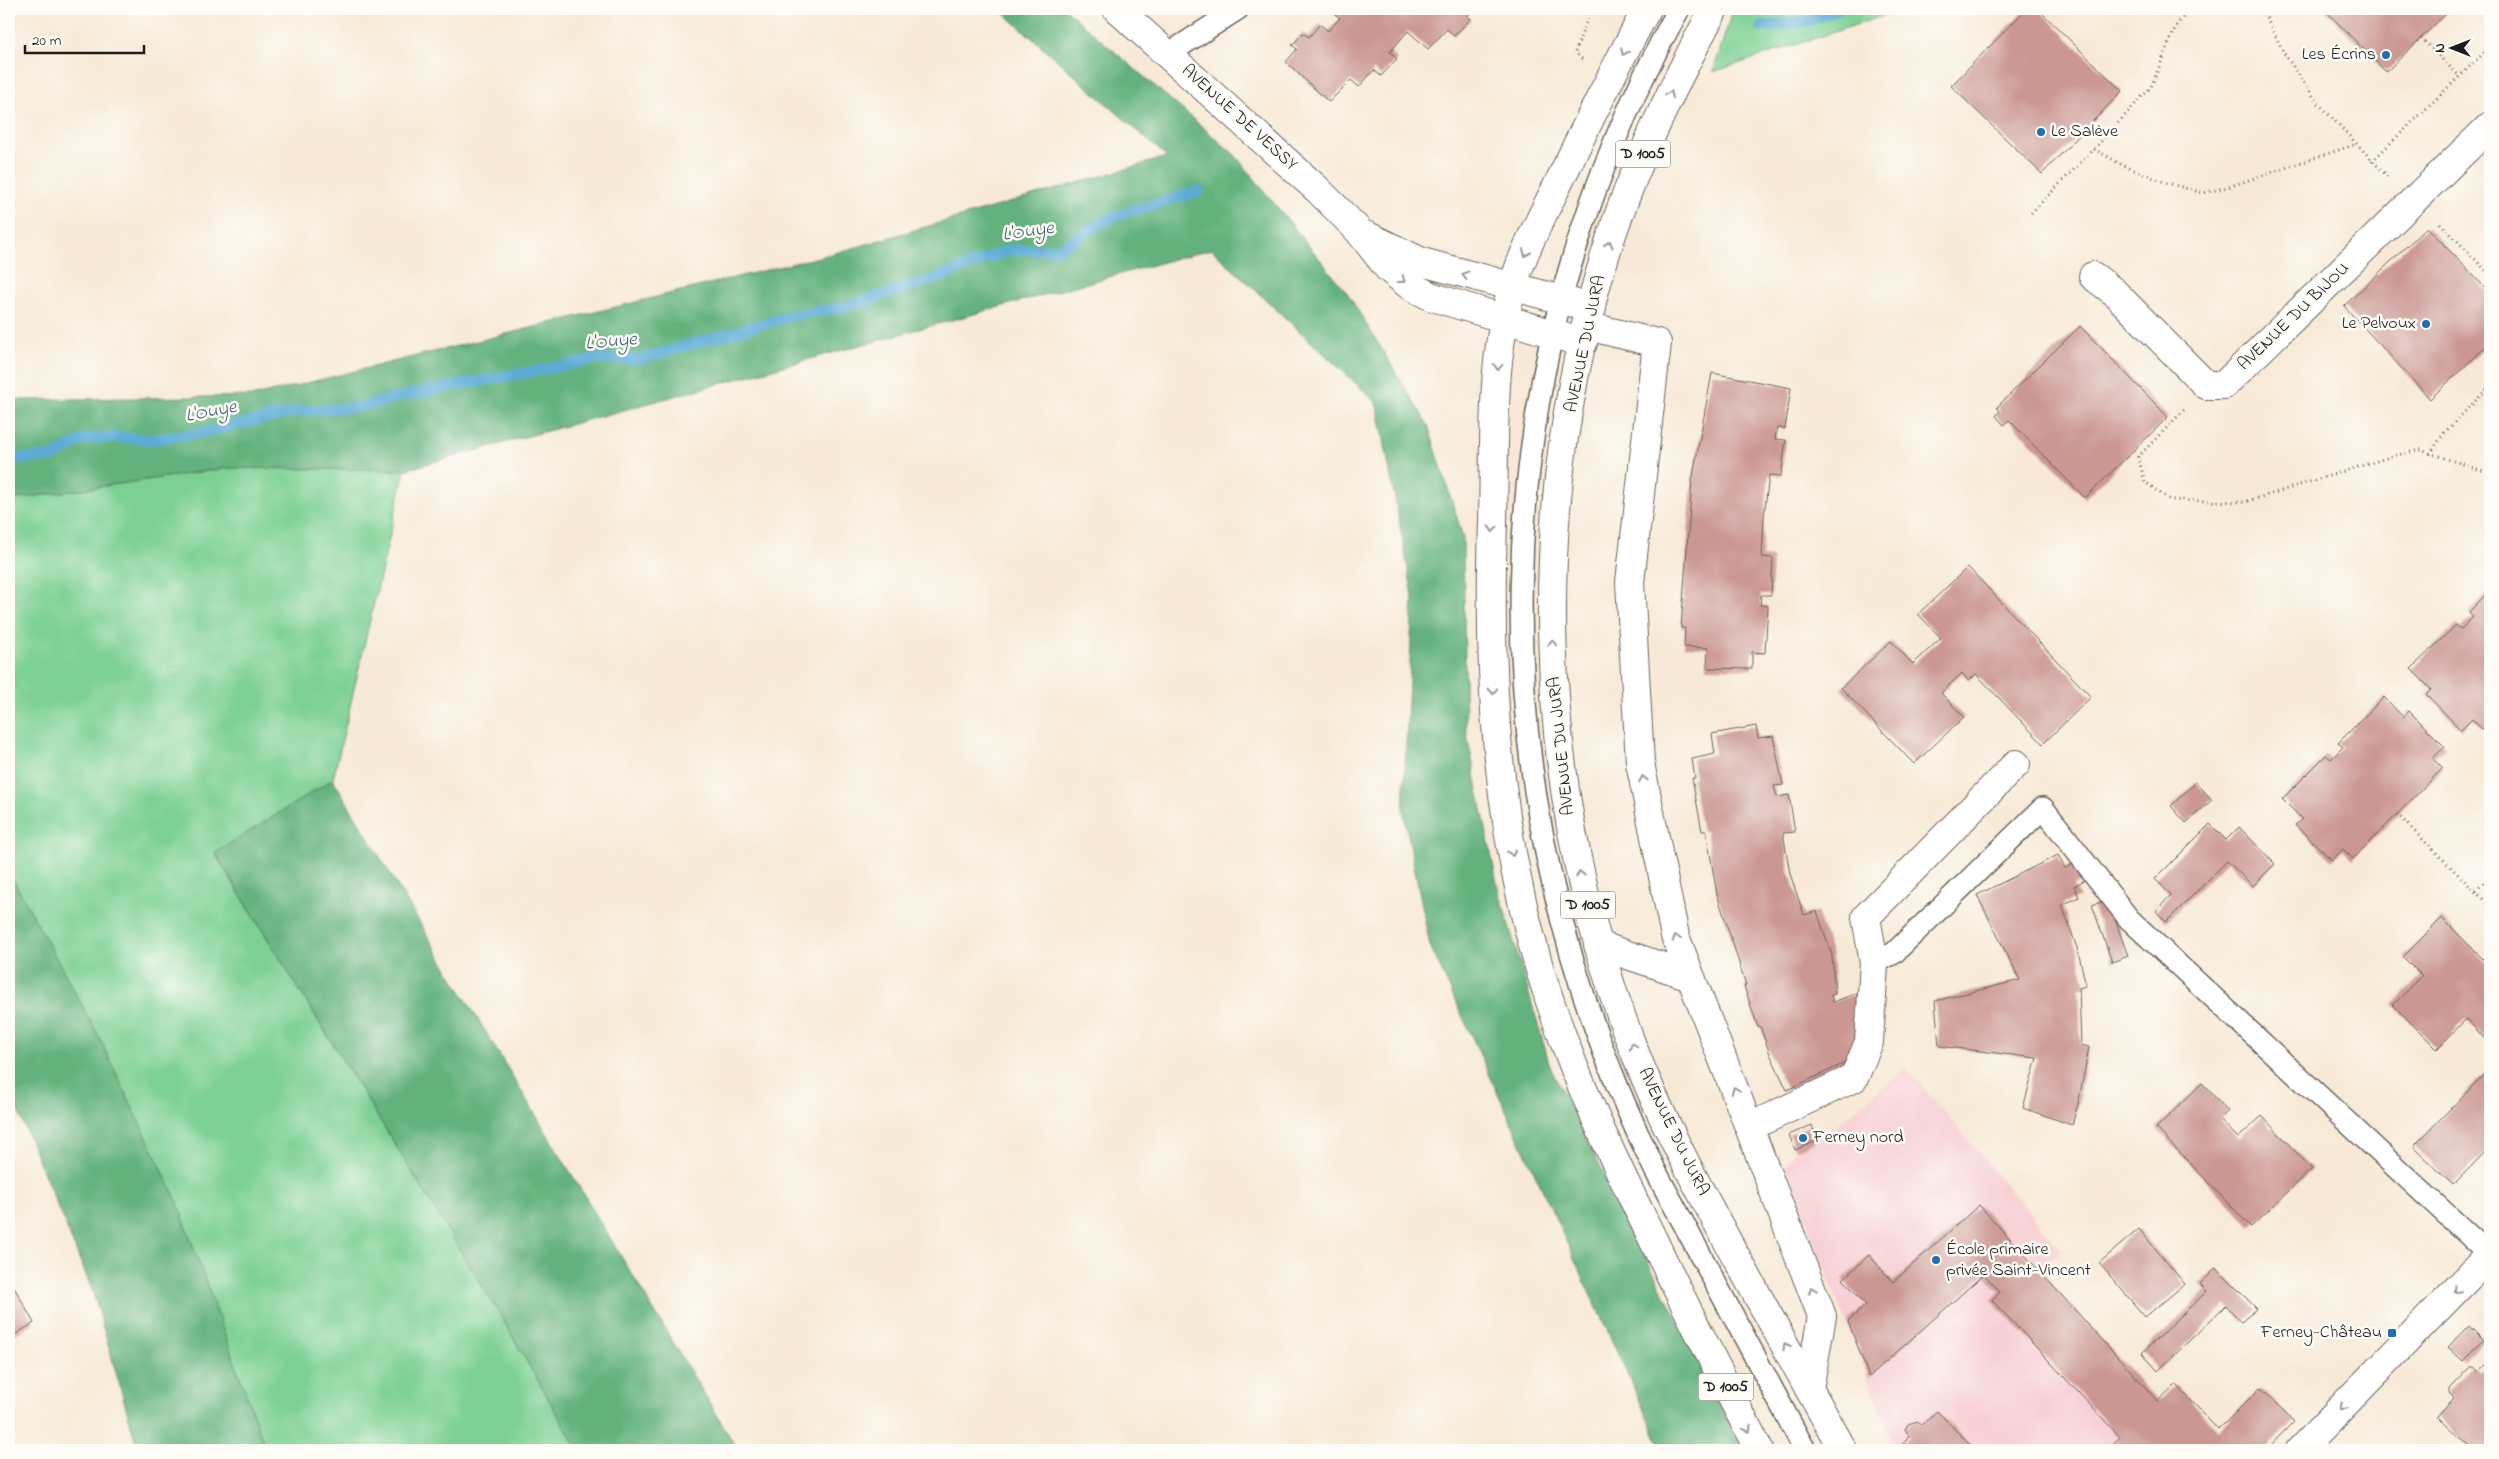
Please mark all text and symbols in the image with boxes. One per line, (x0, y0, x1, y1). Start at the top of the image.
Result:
scale bar (25, 22, 144, 54)
north arrow (2426, 22, 2476, 72)
text: 20 m (32, 30, 62, 52)
place label: Les Écrins (2302, 42, 2376, 68)
text: N (2430, 43, 2451, 53)
one-way arrow (1620, 46, 1630, 55)
marker: Les Écrins (2380, 49, 2392, 61)
street label: AVENUE DE VESSY (1175, 59, 1304, 178)
one-way arrow (1664, 90, 1674, 99)
place label: Le Salève (2051, 119, 2119, 145)
marker: Le Salève (2035, 126, 2047, 138)
road number: D 1005 (1616, 140, 1670, 168)
water label: L'Ouye (1001, 215, 1057, 249)
one-way arrow (1604, 241, 1614, 249)
one-way arrow (1521, 248, 1532, 257)
street label: AVENUE DU BIJOU (2232, 257, 2356, 377)
one-way arrow (1461, 270, 1470, 280)
street label: AVENUE DU JURA (1559, 273, 1613, 415)
one-way arrow (1396, 274, 1405, 282)
place label: Le Pelvoux (2342, 311, 2416, 337)
marker: Le Pelvoux (2420, 318, 2432, 330)
water label: L'Ouye (584, 326, 639, 358)
one-way arrow (1492, 363, 1503, 371)
water label: L'Ouye (183, 394, 240, 430)
one-way arrow (1488, 526, 1498, 533)
one-way arrow (1547, 639, 1558, 647)
street label: AVENUE DU JURA (1542, 675, 1582, 817)
one-way arrow (1487, 688, 1498, 696)
one-way arrow (1638, 775, 1649, 784)
one-way arrow (1506, 848, 1517, 857)
one-way arrow (1575, 869, 1586, 878)
road number: D 1005 (1560, 892, 1616, 918)
one-way arrow (1672, 935, 1682, 943)
one-way arrow (1628, 1042, 1639, 1051)
street label: AVENUE DU JURA (1631, 1064, 1715, 1200)
one-way arrow (1730, 1086, 1741, 1095)
place label: Ferney nord (1812, 1125, 1904, 1151)
marker: Ferney nord (1797, 1132, 1809, 1144)
place label: École primaire privée Saint-Vincent (1946, 1237, 2091, 1284)
marker: École primaire privée Saint-Vincent (1930, 1254, 1942, 1266)
one-way arrow (2454, 1284, 2463, 1293)
one-way arrow (1808, 1287, 1818, 1295)
place label: Ferney-Château (2260, 1320, 2382, 1346)
marker: Ferney-Château (2386, 1327, 2398, 1339)
one-way arrow (1782, 1342, 1792, 1351)
road number: D 1005 (1698, 1374, 1754, 1400)
one-way arrow (2340, 1401, 2349, 1410)
one-way arrow (1742, 1423, 1752, 1432)

